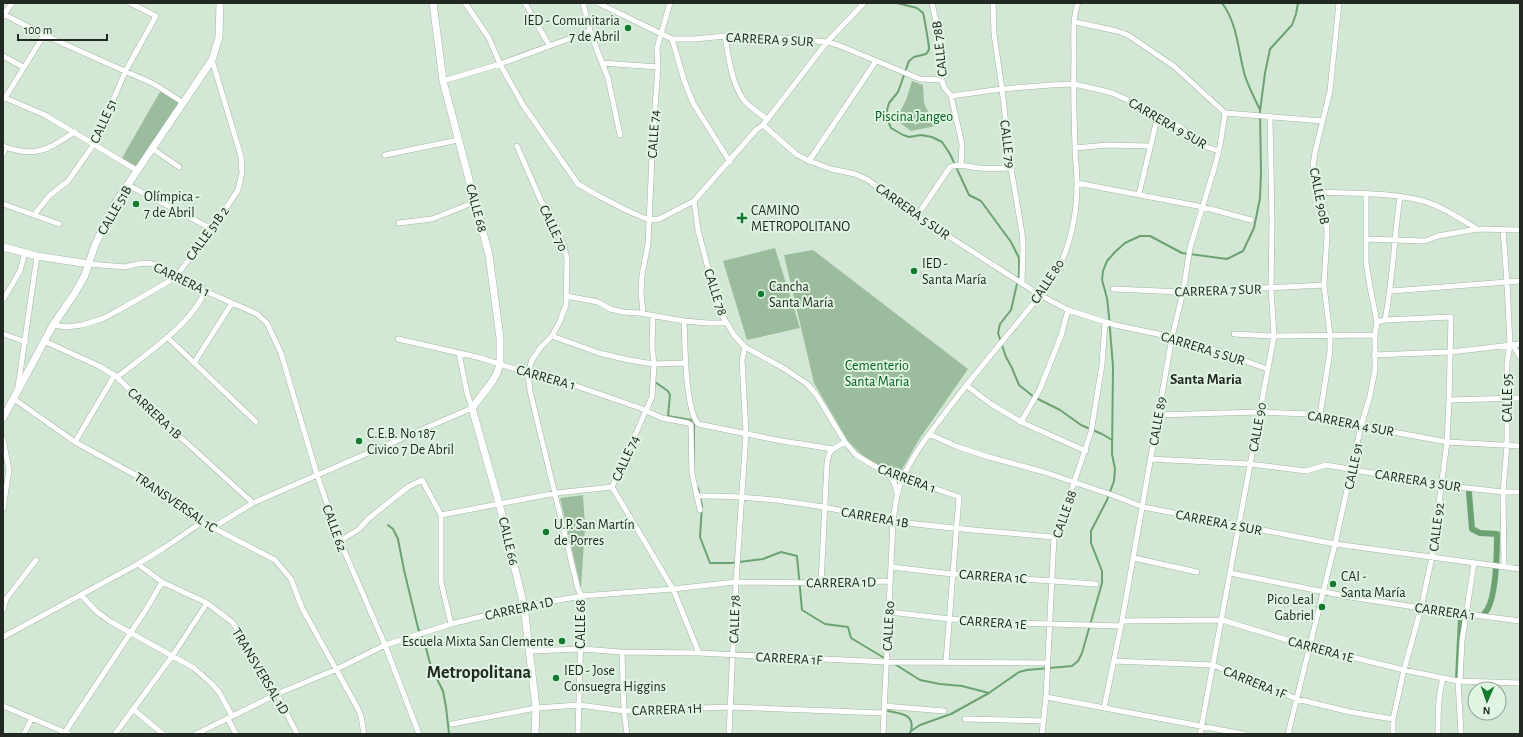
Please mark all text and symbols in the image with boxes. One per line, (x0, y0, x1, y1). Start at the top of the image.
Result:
place label: IED - Comunitaria 7 de Abril (524, 14, 621, 44)
scale bar (18, 16, 107, 42)
street label: CALLE 78B (930, 20, 950, 78)
marker: IED - Comunitaria 7 de Abril (623, 23, 633, 33)
text: 100 m (24, 24, 52, 36)
street label: CARRERA 9 SUR (726, 31, 814, 49)
street label: CARRERA 9 SUR (1126, 96, 1209, 152)
street label: CALLE 51 (88, 97, 120, 146)
street label: CALLE 74 (646, 109, 662, 159)
park label: Piscina Jangeo (875, 110, 953, 124)
street label: CALLE 79 (997, 119, 1017, 169)
street label: CALLE 90B (1307, 167, 1331, 226)
street label: CARRERA 5 SUR (873, 181, 952, 243)
street label: CALLE 68 (463, 183, 489, 234)
street label: CALLE 51B (95, 184, 134, 237)
place label: Olímpica - 7 de Abril (144, 190, 200, 220)
marker: Olímpica - 7 de Abril (131, 199, 141, 209)
street label: CALLE 70 (536, 203, 570, 254)
street label: CALLE 51B 2 (184, 204, 232, 263)
place label: CAMINO METROPOLITANO (751, 204, 850, 234)
marker: CAMINO METROPOLITANO (736, 212, 748, 224)
place label: IED - Santa María (922, 257, 987, 287)
street label: CALLE 80 (1028, 257, 1067, 306)
street label: CARRERA 1 (151, 260, 212, 299)
marker: IED - Santa María (909, 266, 919, 276)
street label: CALLE 78 (701, 267, 729, 318)
place label: Cancha Santa María (769, 280, 834, 310)
street label: CARRERA 7 SUR (1174, 282, 1262, 300)
marker: Cancha Santa María (756, 289, 766, 299)
street label: CARRERA 5 SUR (1159, 330, 1247, 368)
park label: Cementerio Santa Maria (845, 359, 910, 389)
street label: CARRERA 1 (515, 363, 577, 393)
district label: Santa Maria (1170, 372, 1242, 387)
street label: CALLE 95 (1501, 374, 1515, 422)
street label: CARRERA 1B (125, 385, 184, 442)
street label: CALLE 89 (1147, 396, 1169, 447)
street label: CALLE 90 (1247, 401, 1269, 453)
street label: CARRERA 4 SUR (1306, 409, 1396, 439)
place label: C.E.B. No 187 Civico 7 De Abril (367, 427, 454, 457)
street label: CALLE 74 (610, 433, 642, 483)
marker: C.E.B. No 187 Civico 7 De Abril (354, 436, 364, 446)
street label: CALLE 91 (1342, 442, 1366, 491)
street label: CARRERA 1 (876, 462, 938, 496)
street label: CARRERA 3 SUR (1374, 467, 1462, 495)
street label: TRANSVERSAL 1C (132, 470, 219, 536)
street label: CALLE 88 (1050, 489, 1080, 540)
street label: CALLE 92 (1427, 502, 1447, 552)
street label: CALLE 62 (319, 503, 349, 554)
street label: CARRERA 1B (840, 505, 910, 531)
street label: CARRERA 2 SUR (1174, 508, 1263, 538)
street label: CALLE 66 (496, 516, 520, 567)
place label: U.P. San Martín de Porres (554, 518, 635, 548)
marker: U.P. San Martín de Porres (541, 527, 551, 537)
street label: CARRERA 1C (959, 568, 1027, 586)
place label: CAI - Santa María (1341, 570, 1406, 600)
street label: CARRERA 1D (806, 575, 876, 591)
marker: CAI - Santa María (1328, 579, 1338, 589)
place label: Pico Leal Gabriel (1267, 593, 1314, 623)
street label: CARRERA 1D (484, 595, 555, 623)
street label: CALLE 78 (727, 595, 743, 644)
street label: CALLE 68 (574, 599, 588, 649)
street label: CALLE 80 (881, 601, 897, 651)
street label: CARRERA 1 (1414, 601, 1476, 623)
marker: Pico Leal Gabriel (1317, 602, 1327, 612)
street label: CARRERA 1E (959, 614, 1027, 632)
street label: TRANSVERSAL 1D (229, 626, 291, 717)
street label: CARRERA 1E (1286, 634, 1355, 666)
place label: Escuela Mixta San Clemente (402, 635, 554, 649)
marker: Escuela Mixta San Clemente (557, 636, 567, 646)
street label: CARRERA 1F (755, 650, 824, 668)
district label: Metropolitana (427, 664, 531, 682)
place label: IED - Jose Consuegra Higgins (564, 664, 666, 694)
street label: CARRERA 1F (1221, 664, 1289, 702)
marker: IED - Jose Consuegra Higgins (551, 673, 561, 683)
north arrow (1467, 681, 1507, 721)
street label: CARRERA 1H (632, 702, 702, 718)
text: N (1483, 705, 1491, 716)

